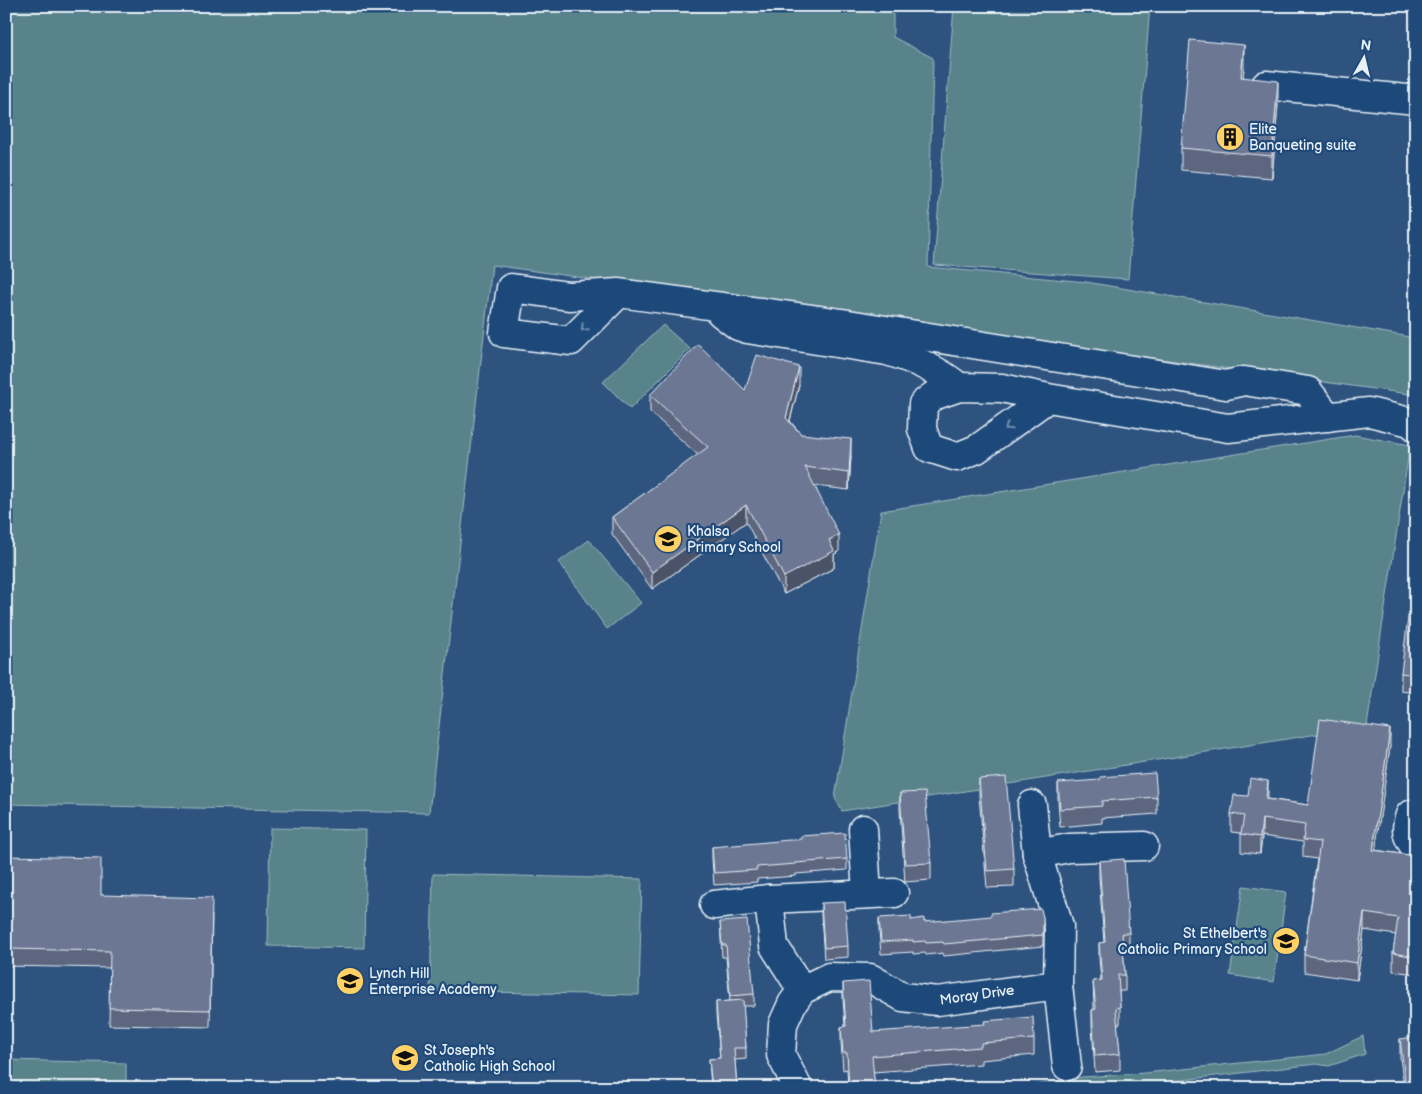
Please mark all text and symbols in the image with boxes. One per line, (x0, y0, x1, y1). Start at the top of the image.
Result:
north arrow (1340, 32, 1390, 82)
text: N (1359, 36, 1372, 55)
place label: Elite Banqueting suite (1249, 121, 1356, 154)
building icon: Elite Banqueting suite (1215, 122, 1245, 152)
one-way arrow (581, 322, 590, 331)
one-way arrow (1004, 421, 1014, 430)
place label: Khalsa Primary School (687, 523, 781, 556)
school or university icon: Khalsa Primary School (653, 524, 683, 554)
place label: St Ethelbert's Catholic Primary School (1118, 925, 1267, 958)
school or university icon: St Ethelbert's Catholic Primary School (1271, 926, 1301, 956)
place label: Lynch Hill Enterprise Academy (369, 965, 497, 998)
school or university icon: Lynch Hill Enterprise Academy (335, 966, 365, 996)
street label: Moray Drive (939, 981, 1015, 1009)
place label: St Joseph's Catholic High School (424, 1042, 555, 1075)
school or university icon: St Joseph's Catholic High School (390, 1043, 420, 1073)

